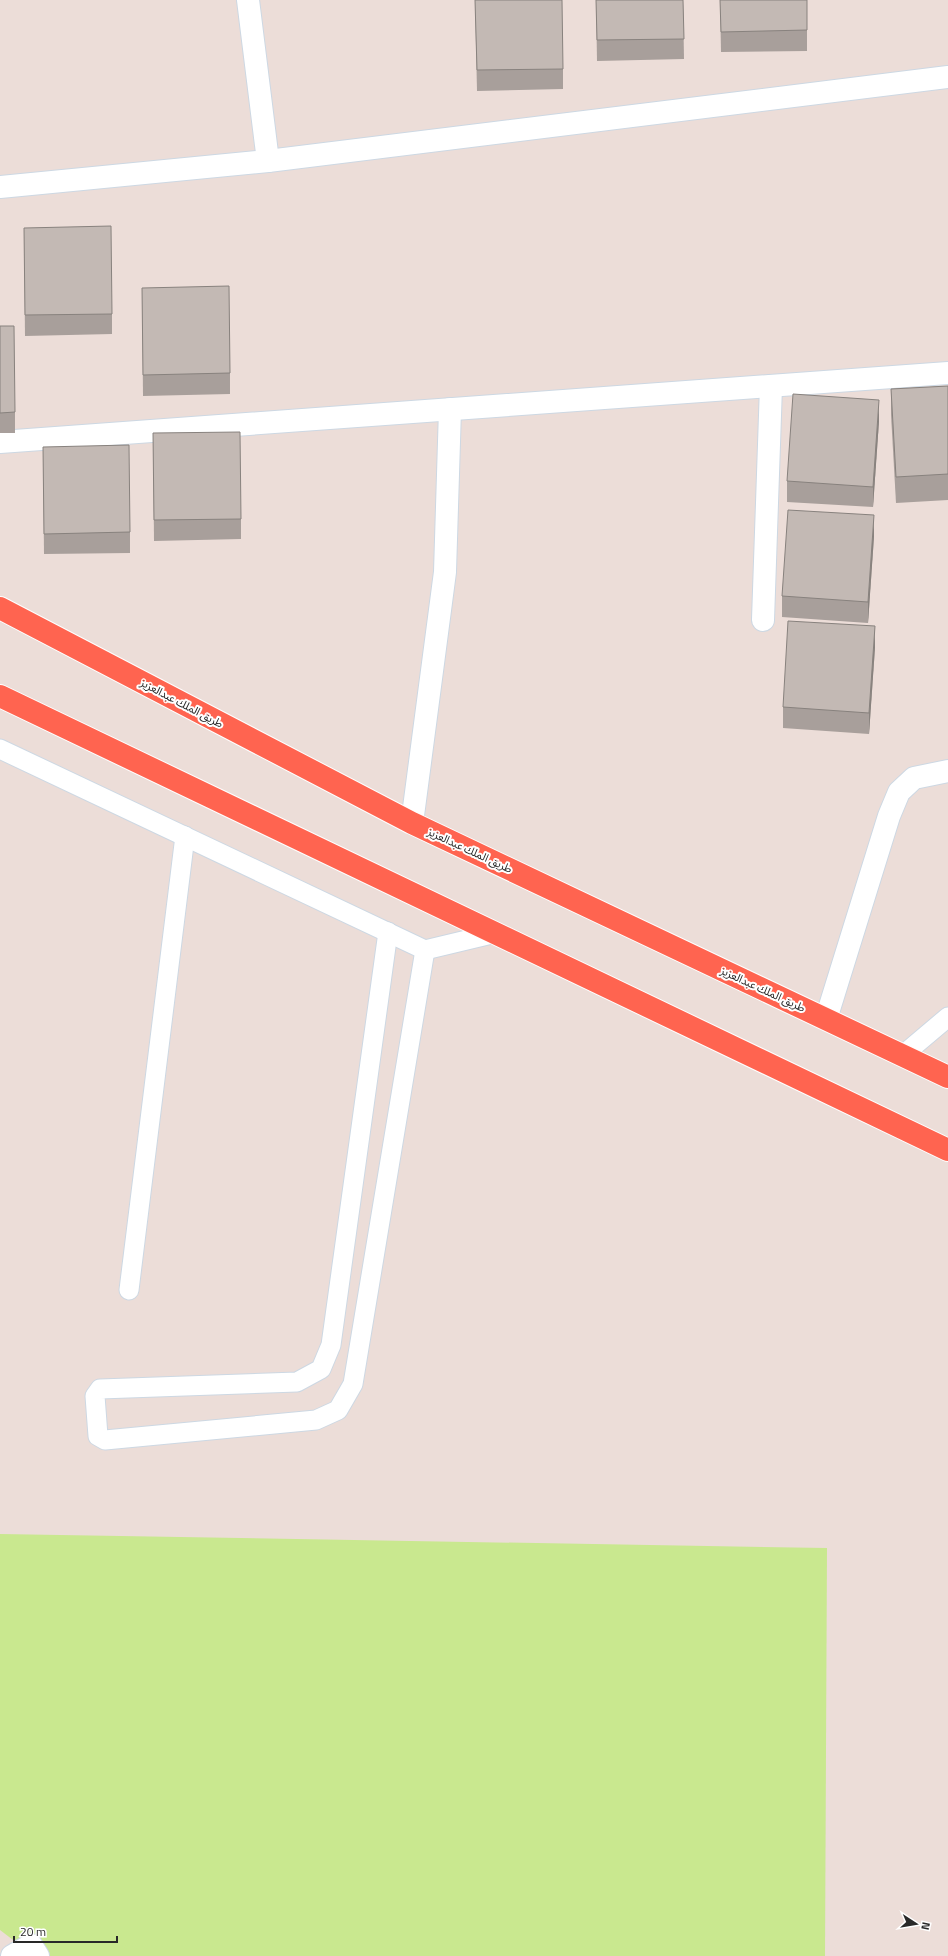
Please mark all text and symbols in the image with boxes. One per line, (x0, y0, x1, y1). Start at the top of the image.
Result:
street label: طريق الملك عبدالعزيز (137, 674, 226, 732)
street label: طريق الملك عبدالعزيز (424, 823, 515, 877)
street label: طريق الملك عبدالعزيز (717, 962, 808, 1016)
north arrow (896, 1904, 936, 1944)
scale bar (14, 1918, 117, 1944)
text: N (917, 1921, 934, 1931)
text: 20 m (20, 1922, 46, 1941)

